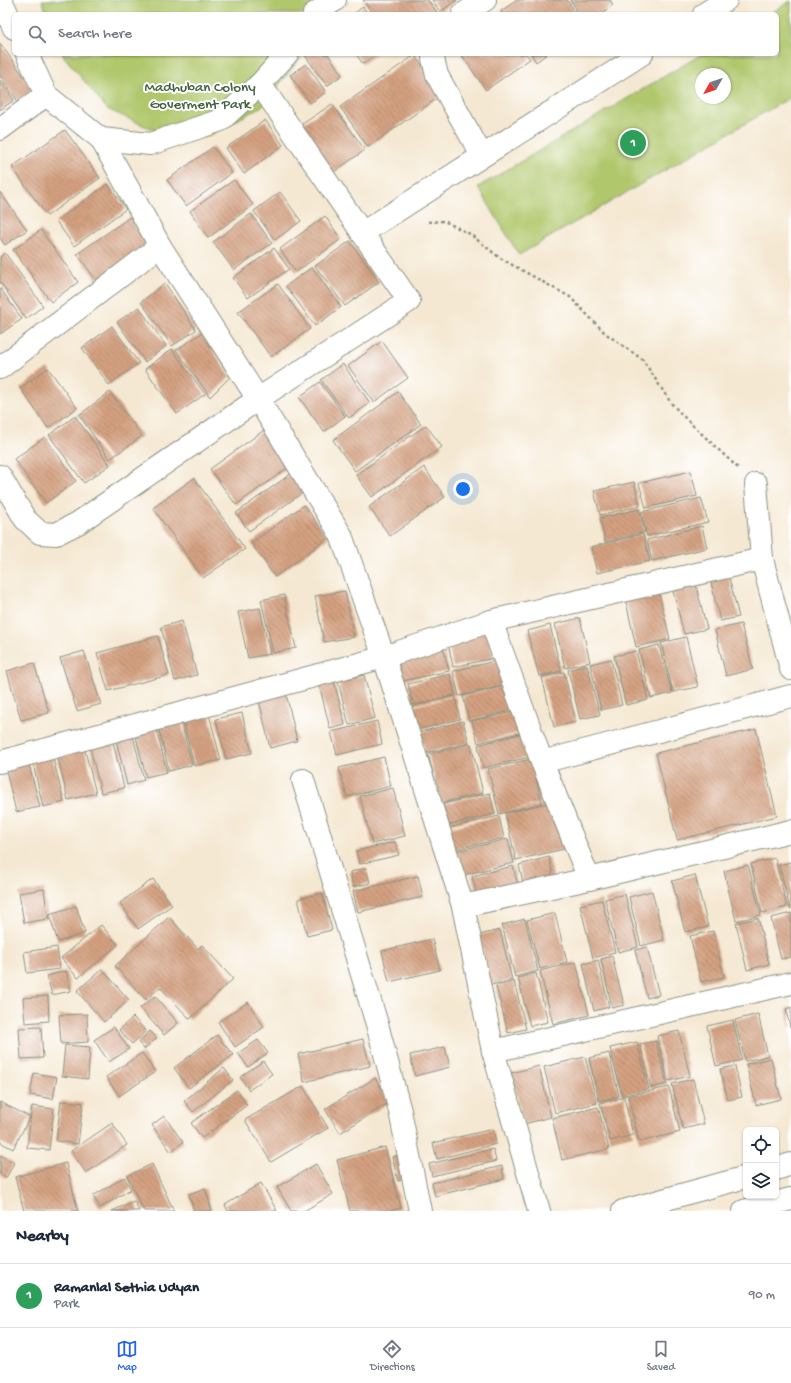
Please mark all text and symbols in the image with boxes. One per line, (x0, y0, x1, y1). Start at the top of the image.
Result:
search box (12, 12, 779, 56)
icon: search (26, 23, 48, 45)
text: Search here (58, 25, 132, 43)
north arrow (695, 68, 731, 104)
park label: Madhuban Colony Goverment Park (144, 79, 256, 114)
pin: 1 (620, 128, 646, 158)
your location (453, 479, 473, 499)
map controls (743, 1127, 779, 1199)
button: locate (743, 1127, 779, 1163)
button: layers (743, 1163, 779, 1199)
text: Nearby (16, 1227, 69, 1247)
text: Ramanlal Sethia Udyan (54, 1279, 199, 1297)
text: 1 (26, 1288, 32, 1303)
text: 90 m (749, 1288, 775, 1303)
text: Park (54, 1297, 79, 1312)
tab: Map (116, 1338, 138, 1374)
tab: Directions (370, 1338, 415, 1374)
tab: Saved (647, 1338, 675, 1374)

